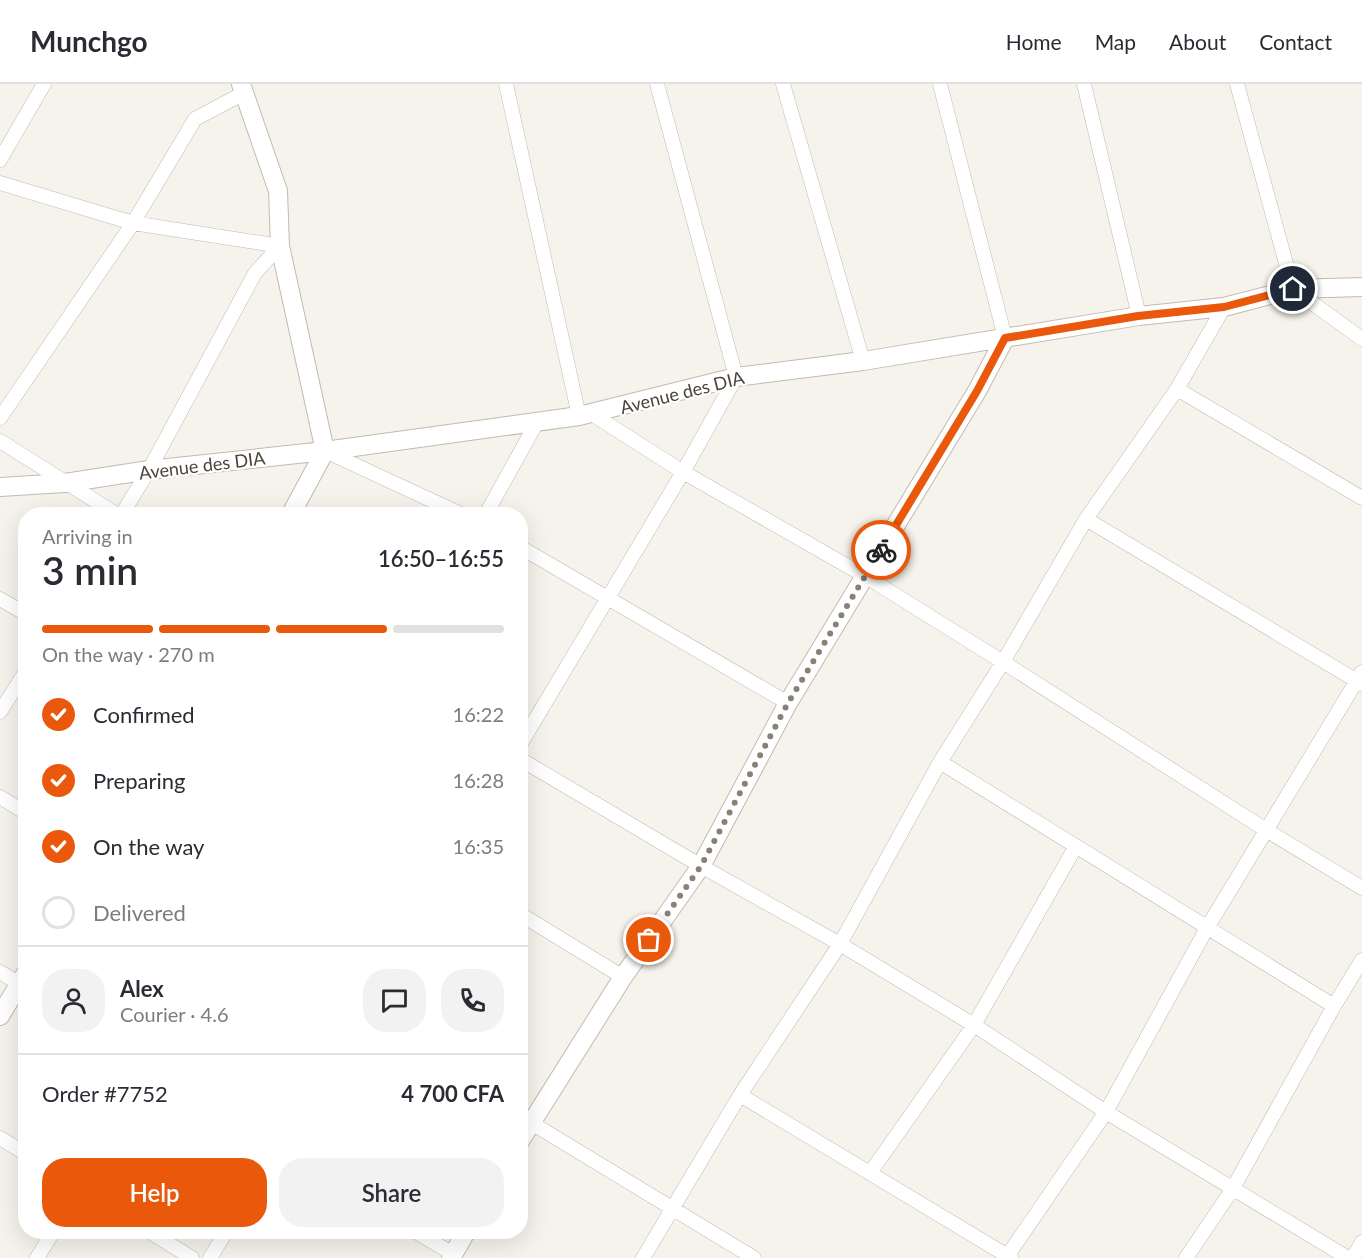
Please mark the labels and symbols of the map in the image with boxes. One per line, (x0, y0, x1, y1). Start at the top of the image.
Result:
pin (1267, 263, 1318, 314)
street label: Avenue des DIA (618, 366, 747, 418)
street label: Avenue des DIA (138, 446, 267, 484)
courier (851, 520, 911, 580)
pin (623, 914, 674, 965)

